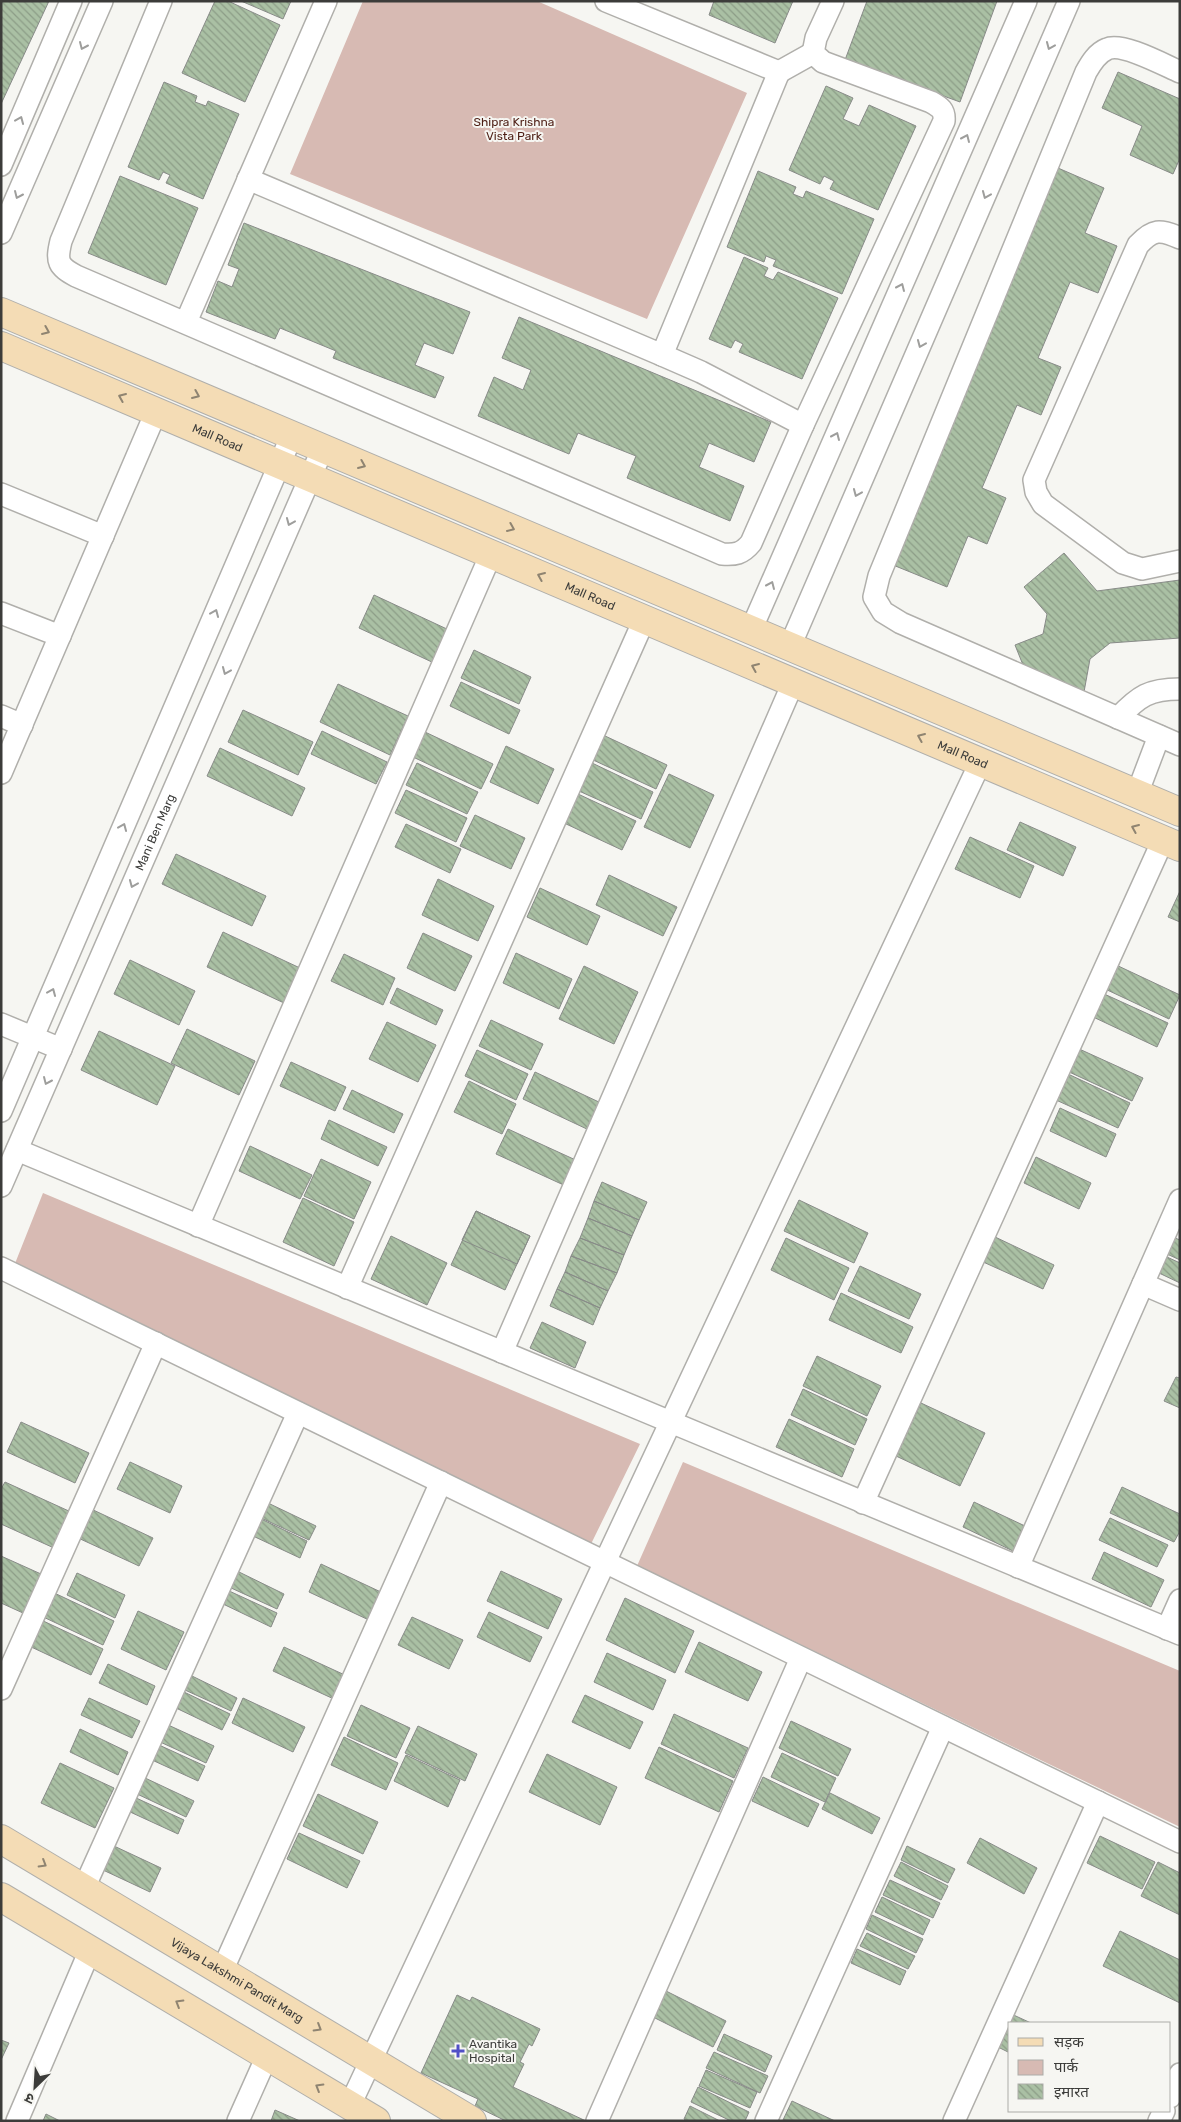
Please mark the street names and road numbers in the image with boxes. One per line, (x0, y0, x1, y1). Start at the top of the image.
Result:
street label: Mall Road (190, 421, 245, 455)
street label: Mall Road (563, 579, 617, 613)
street label: Mall Road (935, 738, 990, 772)
street label: Mani Ben Marg (133, 792, 178, 873)
street label: Vijaya Lakshmi Pandit Marg (168, 1935, 306, 2025)

